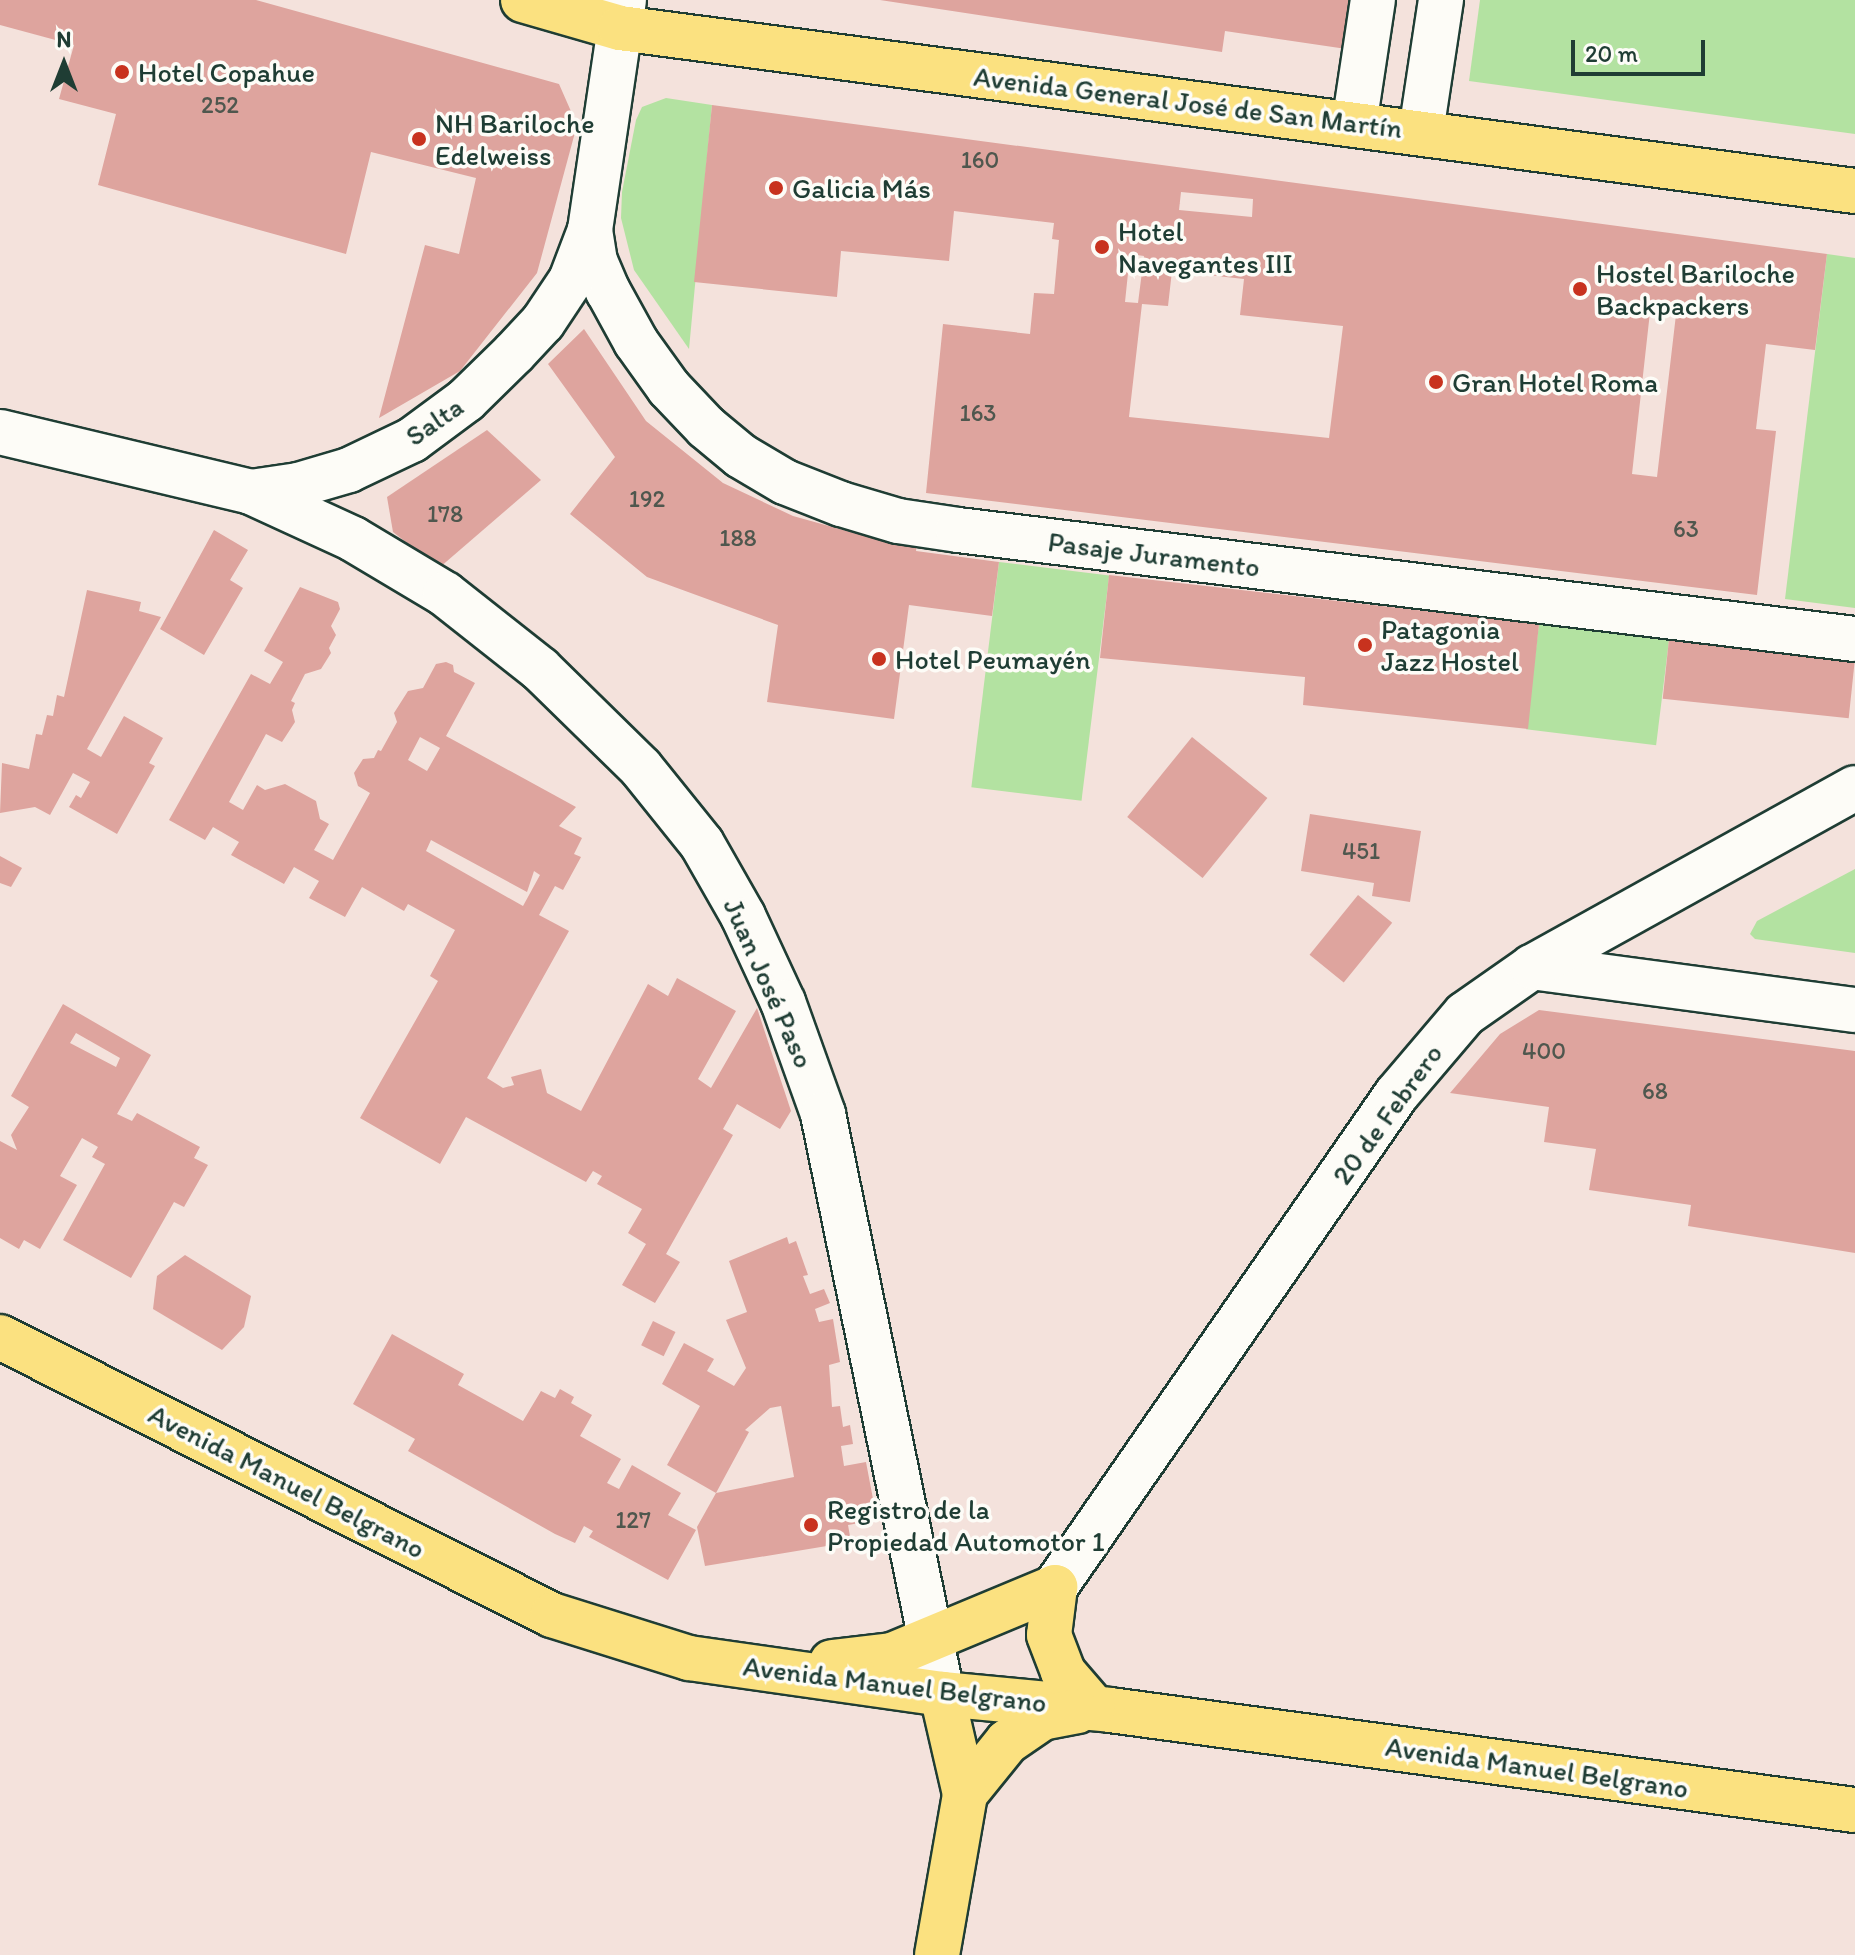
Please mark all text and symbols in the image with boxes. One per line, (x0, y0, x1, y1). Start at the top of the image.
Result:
north arrow (24, 24, 104, 104)
scale bar (1575, 24, 1709, 74)
text: N (57, 26, 71, 53)
text: 20 m (1585, 39, 1638, 68)
place label: Hotel Copahue (138, 55, 314, 89)
street label: Avenida General José de San Martín (972, 59, 1404, 145)
marker: Hotel Copahue (113, 63, 131, 81)
house number: 252 (201, 91, 239, 119)
place label: NH Bariloche Edelweiss (435, 106, 594, 172)
marker: NH Bariloche Edelweiss (410, 130, 428, 148)
house number: 160 (961, 146, 999, 174)
place label: Galicia Más (792, 171, 931, 205)
marker: Galicia Más (767, 179, 785, 197)
place label: Hotel Navegantes III (1118, 214, 1293, 280)
marker: Hotel Navegantes III (1093, 238, 1111, 256)
place label: Hostel Bariloche Backpackers (1596, 256, 1795, 322)
marker: Hostel Bariloche Backpackers (1571, 280, 1589, 298)
place label: Gran Hotel Roma (1452, 365, 1658, 399)
marker: Gran Hotel Roma (1427, 373, 1445, 391)
street label: Salta (399, 389, 469, 453)
house number: 163 (960, 399, 996, 427)
house number: 192 (629, 485, 665, 513)
house number: 178 (427, 500, 463, 528)
house number: 63 (1673, 515, 1699, 543)
house number: 188 (719, 524, 757, 552)
street label: Pasaje Juramento (1046, 524, 1262, 584)
place label: Patagonia Jazz Hostel (1381, 612, 1519, 678)
marker: Patagonia Jazz Hostel (1356, 636, 1374, 654)
place label: Hotel Peumayén (895, 642, 1091, 676)
marker: Hotel Peumayén (870, 650, 888, 668)
house number: 451 (1342, 837, 1380, 865)
street label: Juan José Paso (717, 894, 821, 1072)
house number: 400 (1522, 1037, 1566, 1065)
street label: 20 de Febrero (1325, 1038, 1449, 1190)
house number: 68 (1642, 1077, 1668, 1105)
street label: Avenida Manuel Belgrano (143, 1397, 431, 1565)
place label: Registro de la Propiedad Automotor 1 (827, 1492, 1104, 1558)
house number: 127 (615, 1506, 651, 1534)
marker: Registro de la Propiedad Automotor 1 (802, 1516, 820, 1534)
street label: Avenida Manuel Belgrano (741, 1649, 1049, 1719)
street label: Avenida Manuel Belgrano (1383, 1729, 1691, 1805)

